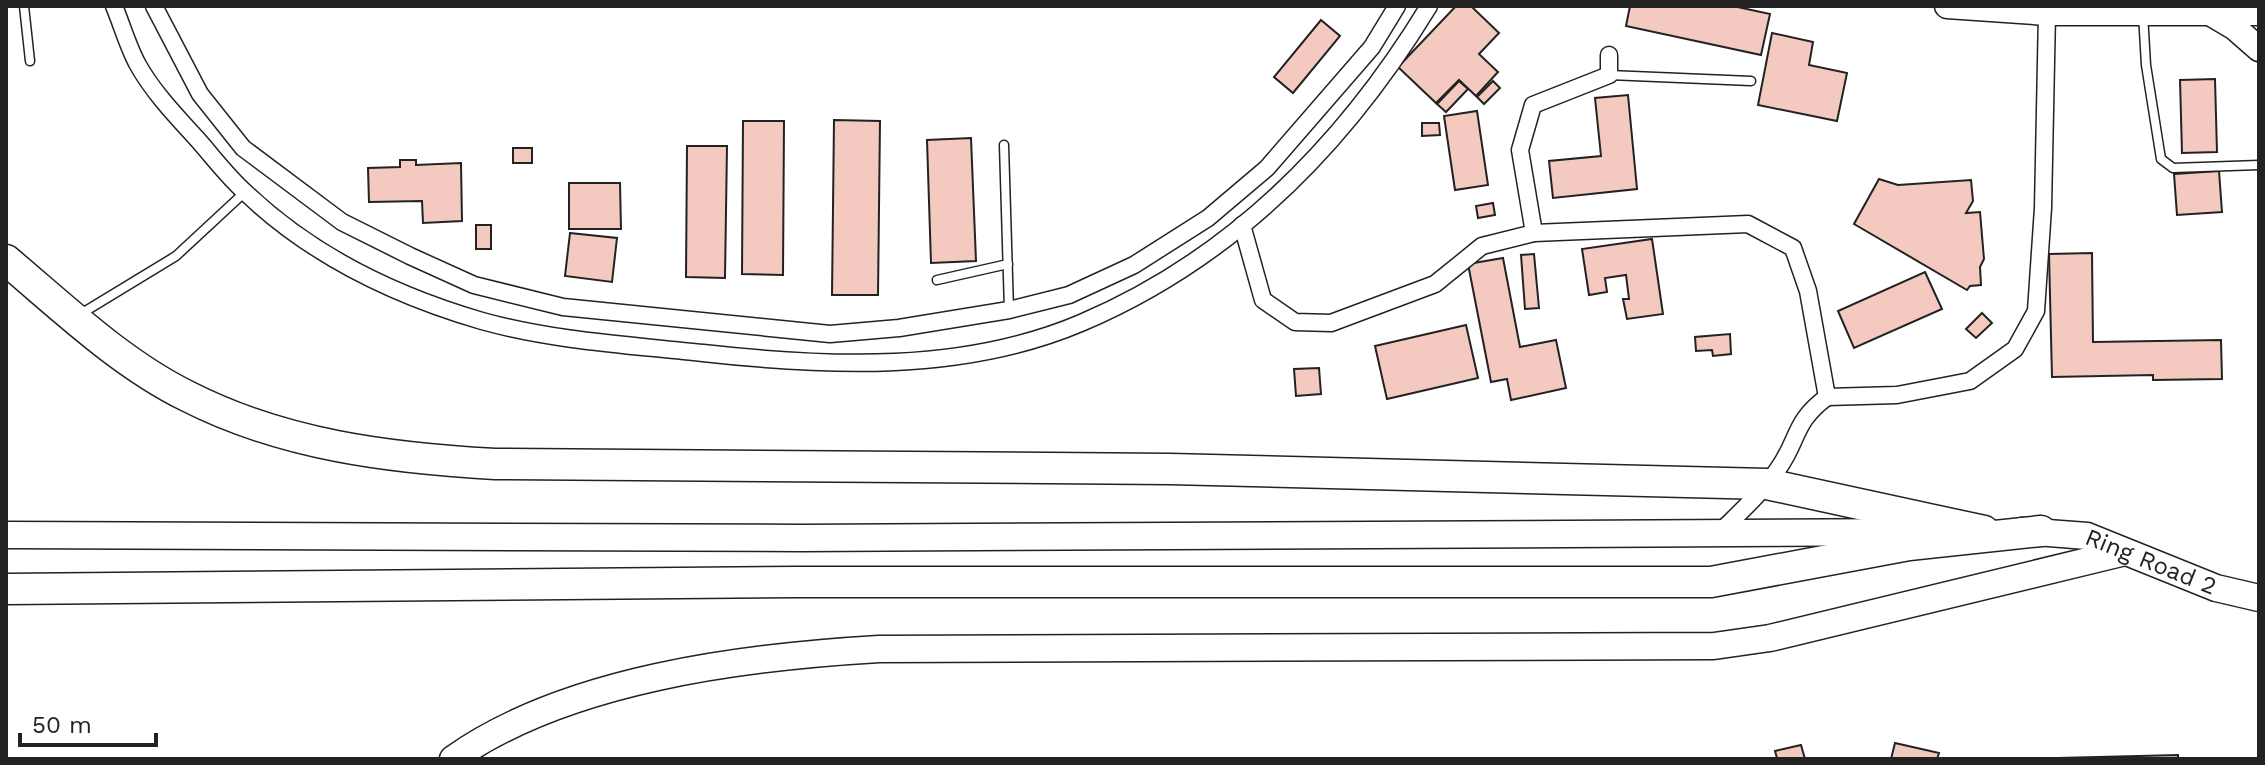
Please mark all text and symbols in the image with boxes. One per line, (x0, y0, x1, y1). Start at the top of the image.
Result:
street label: Ring Road 2 (2081, 523, 2220, 601)
scale bar (20, 697, 156, 747)
text: 50 m (32, 711, 92, 739)

